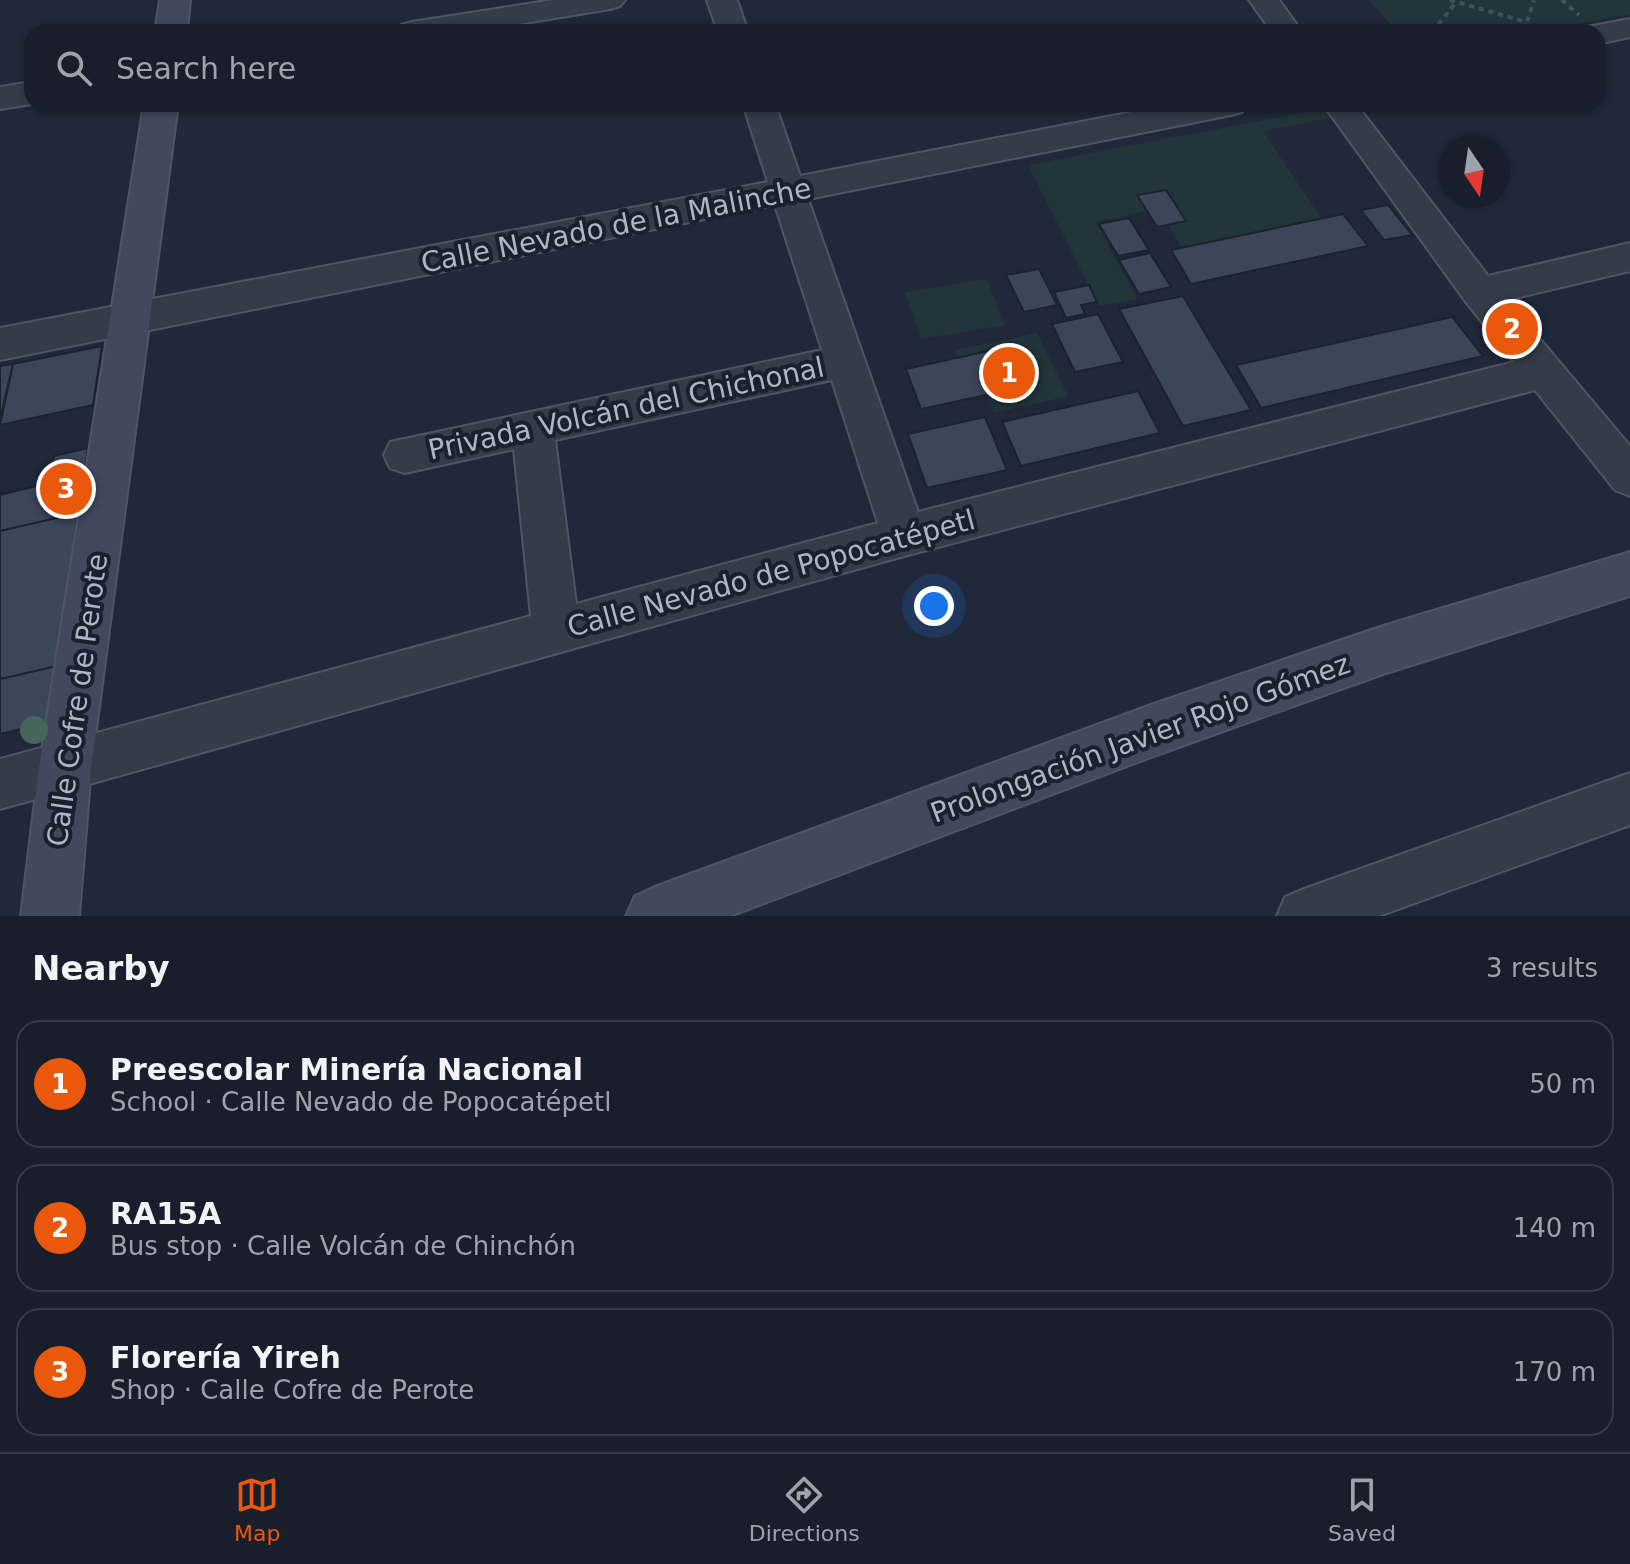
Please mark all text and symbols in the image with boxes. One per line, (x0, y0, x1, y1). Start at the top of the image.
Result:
search box (24, 24, 1606, 112)
icon: search (52, 46, 96, 90)
text: Search here (116, 51, 296, 86)
north arrow (1438, 136, 1510, 208)
street label: Calle Nevado de la Malinche (418, 171, 814, 280)
pin: 2 (1486, 299, 1538, 359)
pin: 1 (983, 343, 1035, 403)
street label: Privada Volcán del Chichonal (425, 350, 827, 467)
pin: 3 (40, 459, 92, 519)
street label: Calle Nevado de Popocatépetl (564, 503, 978, 644)
street label: Calle Cofre de Perote (41, 552, 114, 849)
your location (914, 586, 954, 626)
street label: Prolongación Javier Rojo Gómez (926, 647, 1354, 830)
text: Nearby (32, 948, 170, 988)
text: 3 results (1486, 953, 1598, 983)
text: Preescolar Minería Nacional (110, 1052, 583, 1087)
text: 1 (51, 1069, 69, 1099)
text: 50 m (1529, 1069, 1596, 1099)
text: School · Calle Nevado de Popocatépetl (110, 1087, 612, 1117)
text: RA15A (110, 1196, 221, 1231)
text: 2 (51, 1213, 69, 1243)
text: 140 m (1513, 1213, 1596, 1243)
text: Bus stop · Calle Volcán de Chinchón (110, 1231, 576, 1261)
text: Florería Yireh (110, 1340, 341, 1375)
text: 3 (51, 1357, 69, 1387)
text: 170 m (1513, 1357, 1596, 1387)
text: Shop · Calle Cofre de Perote (110, 1375, 474, 1405)
tab: Map (234, 1473, 281, 1546)
tab: Directions (749, 1473, 860, 1546)
tab: Saved (1328, 1473, 1396, 1546)

